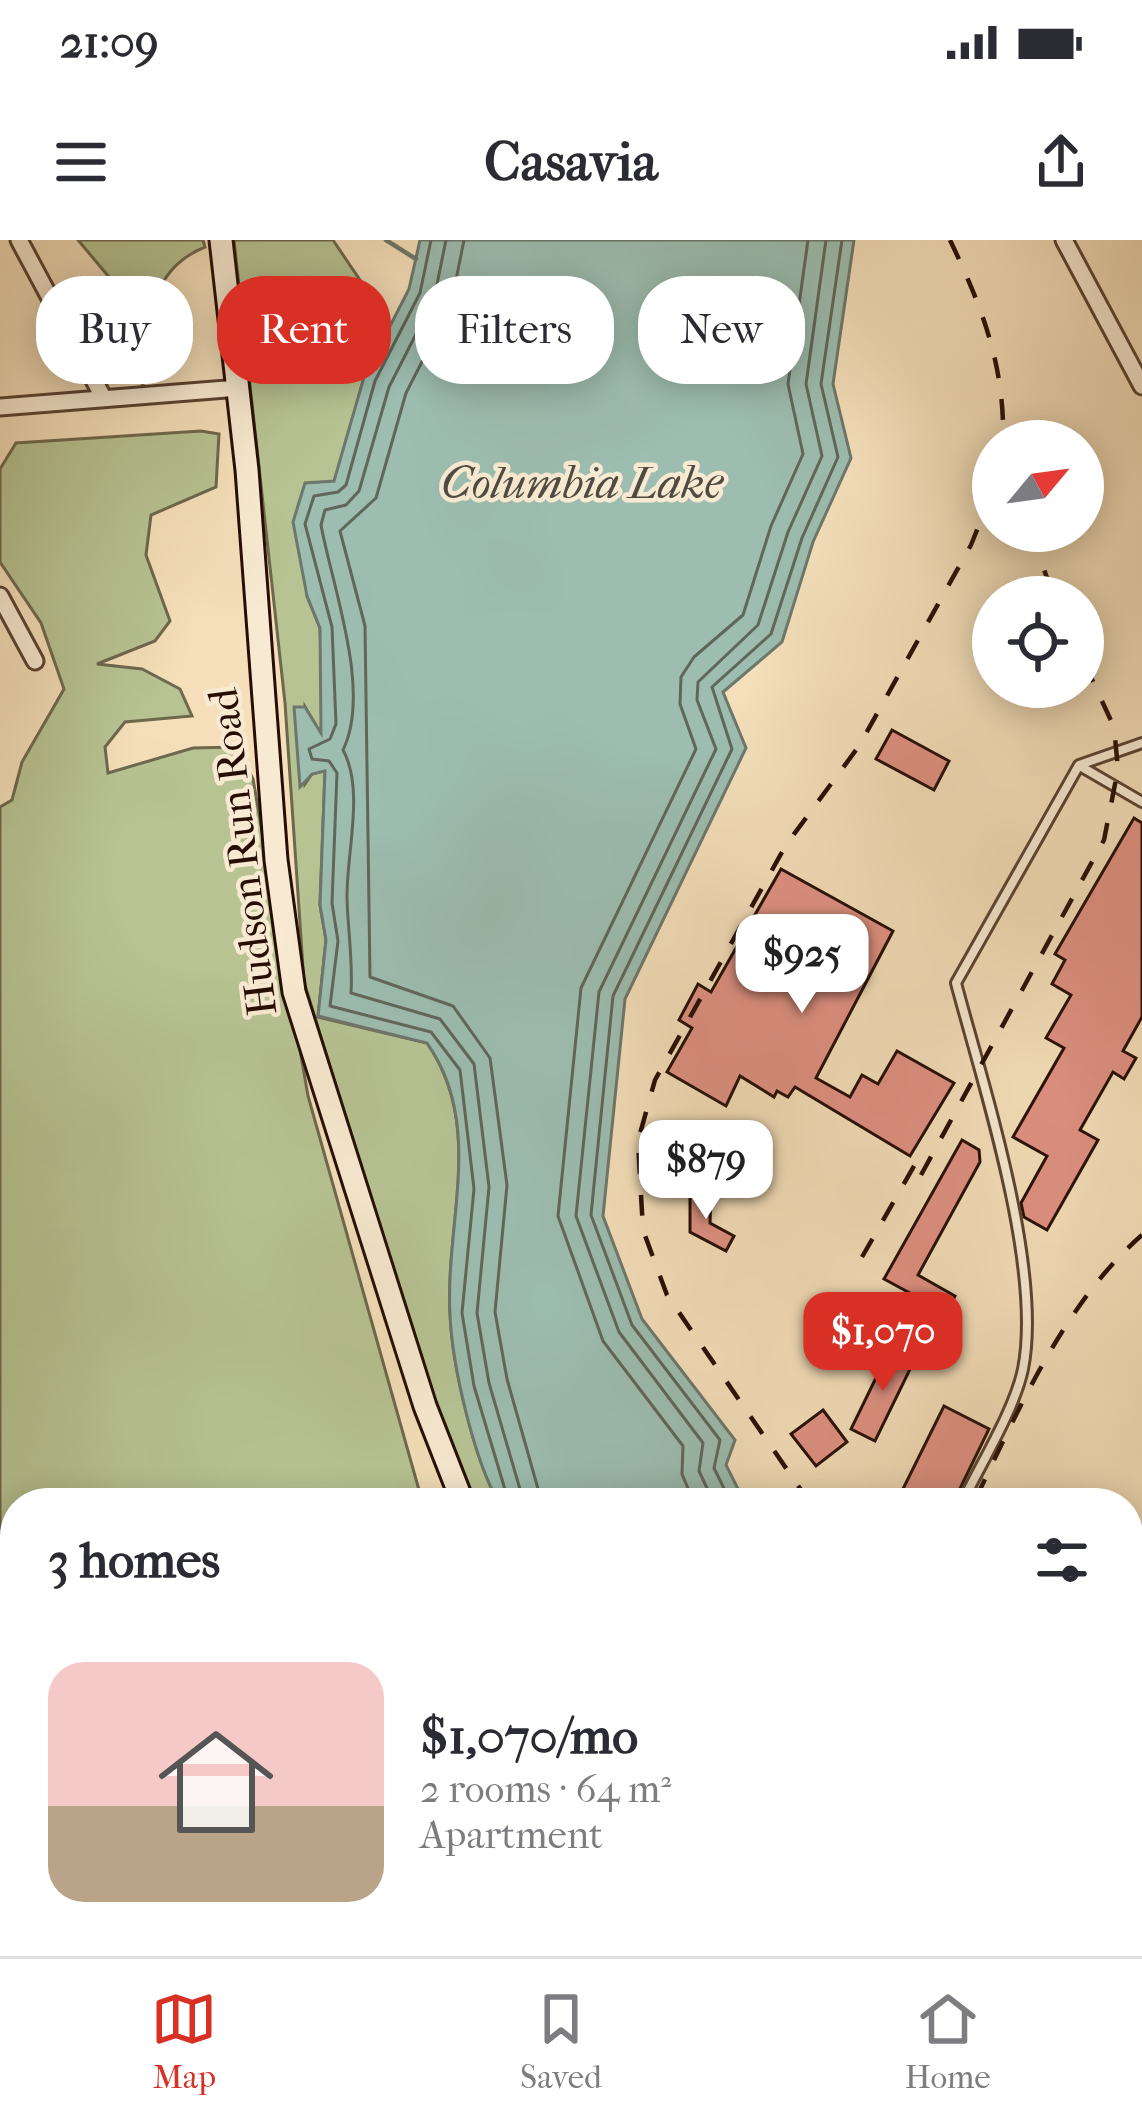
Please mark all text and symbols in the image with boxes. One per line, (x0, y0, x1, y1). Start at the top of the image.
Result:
text: 21:09 (60, 16, 159, 69)
icon: menu (48, 129, 114, 195)
icon: share (1028, 129, 1094, 195)
text: Casavia (484, 131, 658, 194)
chip: Buy (36, 276, 193, 384)
chip: Rent (217, 276, 391, 384)
chip: Filters (415, 276, 614, 384)
chip: New (638, 276, 805, 384)
north arrow (972, 420, 1104, 552)
map controls (972, 420, 1104, 708)
water label: Columbia Lake (441, 457, 725, 510)
button: locate (972, 576, 1104, 708)
street label: Hudson Run Road (198, 684, 287, 1019)
pin: $925 (731, 914, 873, 1016)
text: $925 (763, 930, 841, 976)
pin: $879 (635, 1120, 777, 1222)
text: $879 (666, 1136, 746, 1182)
pin: $1,070 (785, 1292, 981, 1394)
text: $1,070 (830, 1308, 936, 1354)
icon: filters (1029, 1527, 1095, 1593)
text: 3 homes (48, 1530, 220, 1590)
text: $1,070/mo (420, 1706, 638, 1766)
icon: home (144, 1710, 288, 1854)
text: 2 rooms · 64 m² (420, 1766, 671, 1812)
text: Apartment (420, 1812, 603, 1858)
tab: Map (151, 1986, 217, 2097)
tab: Saved (520, 1986, 602, 2097)
tab: Home (905, 1986, 991, 2097)

